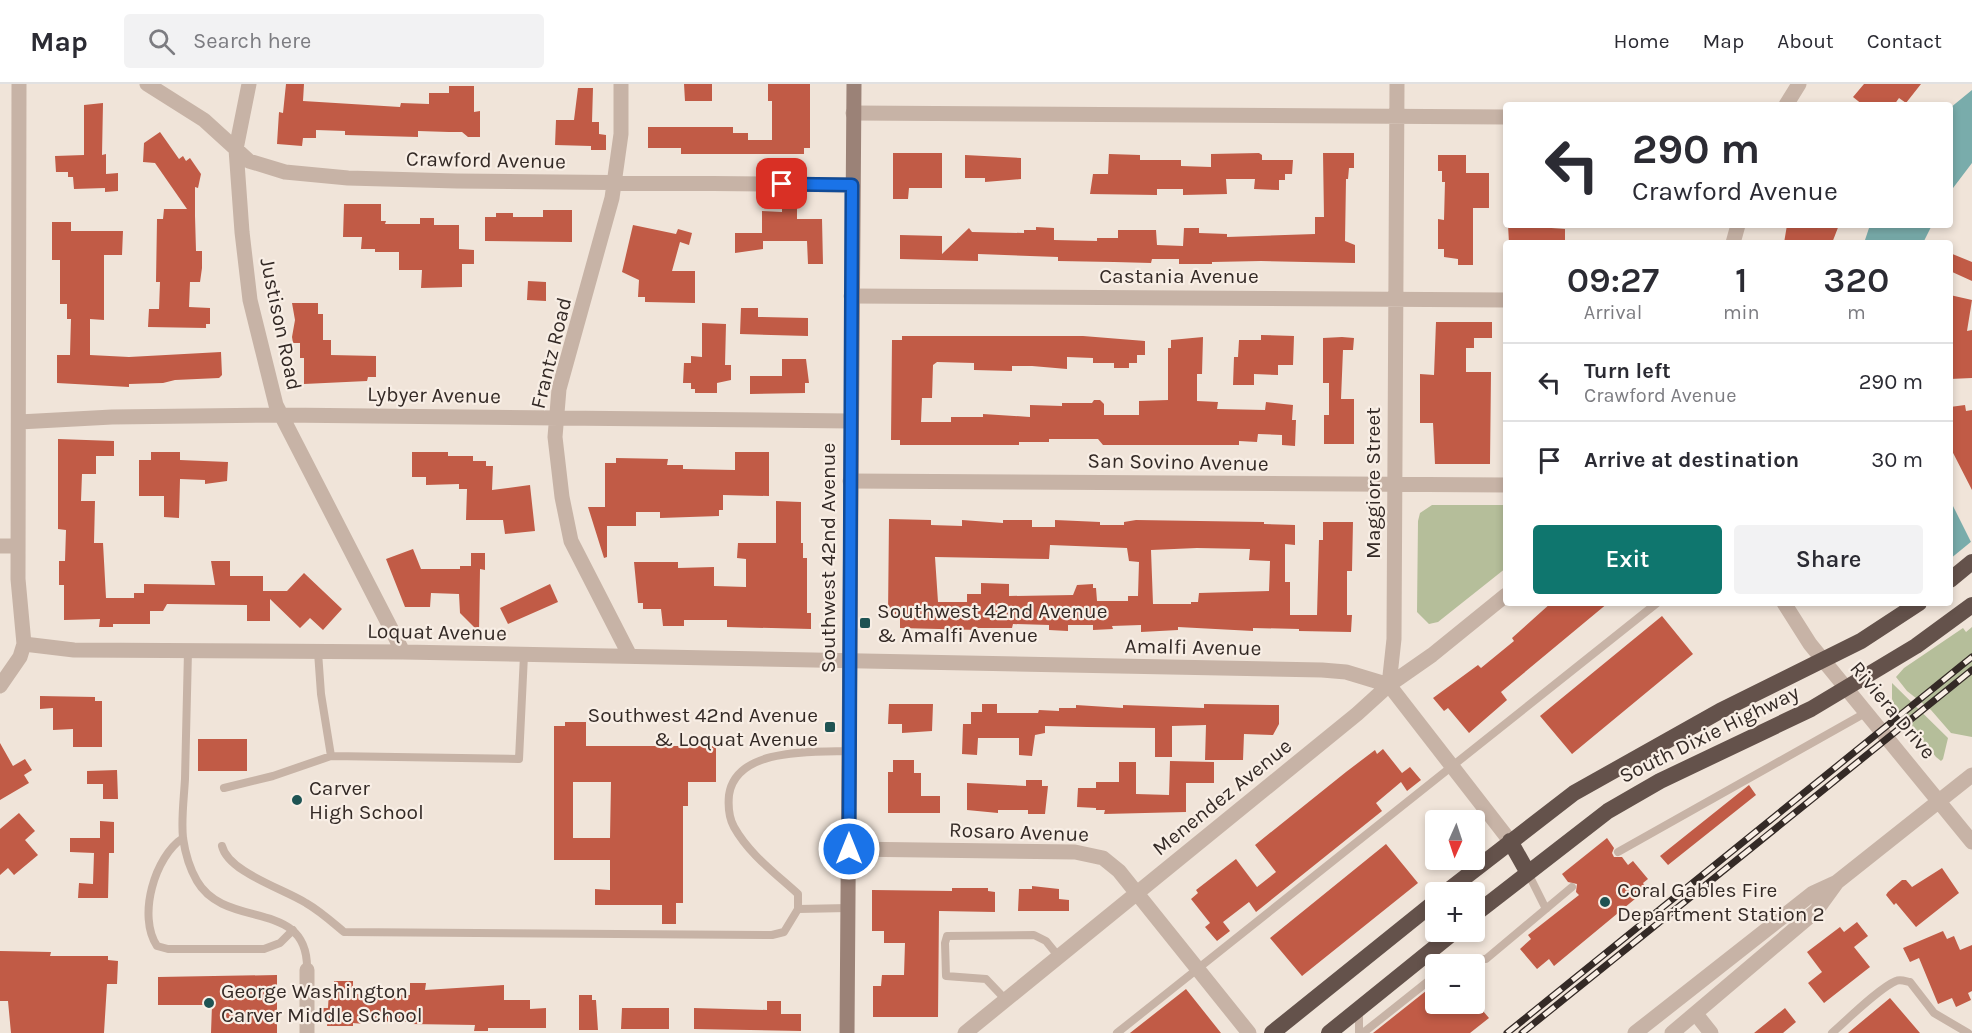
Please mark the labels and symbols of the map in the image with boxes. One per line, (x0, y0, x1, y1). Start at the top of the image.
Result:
street label: Crawford Avenue (406, 147, 566, 173)
pin (756, 158, 807, 209)
street label: Justison Road (255, 256, 307, 392)
street label: Castania Avenue (1099, 264, 1259, 288)
street label: Frantz Road (526, 295, 576, 411)
street label: Lybyer Avenue (367, 382, 501, 408)
street label: Maggiore Street (1361, 407, 1385, 559)
street label: Southwest 42nd Avenue (816, 443, 840, 673)
street label: San Sovino Avenue (1087, 448, 1269, 476)
place label: Southwest 42nd Avenue & Amalfi Avenue (877, 599, 1108, 647)
marker: Southwest 42nd Avenue & Amalfi Avenue (858, 616, 872, 630)
street label: Loquat Avenue (367, 619, 507, 645)
street label: Amalfi Avenue (1124, 634, 1262, 660)
street label: Riviera Drive (1845, 656, 1941, 764)
street label: South Dixie Highway (1615, 680, 1803, 788)
place label: Southwest 42nd Avenue & Loquat Avenue (588, 703, 818, 751)
marker: Southwest 42nd Avenue & Loquat Avenue (823, 720, 837, 734)
street label: Menendez Avenue (1148, 734, 1296, 860)
place label: Carver High School (309, 776, 424, 824)
marker: Carver High School (290, 793, 304, 807)
north arrow (1425, 810, 1485, 870)
position arrow (817, 817, 881, 881)
street label: Rosaro Avenue (949, 818, 1089, 846)
place label: Coral Gables Fire Department Station 2 (1617, 878, 1825, 926)
marker: Coral Gables Fire Department Station 2 (1598, 895, 1612, 909)
place label: George Washington Carver Middle School (221, 979, 423, 1027)
marker: George Washington Carver Middle School (202, 996, 216, 1010)

